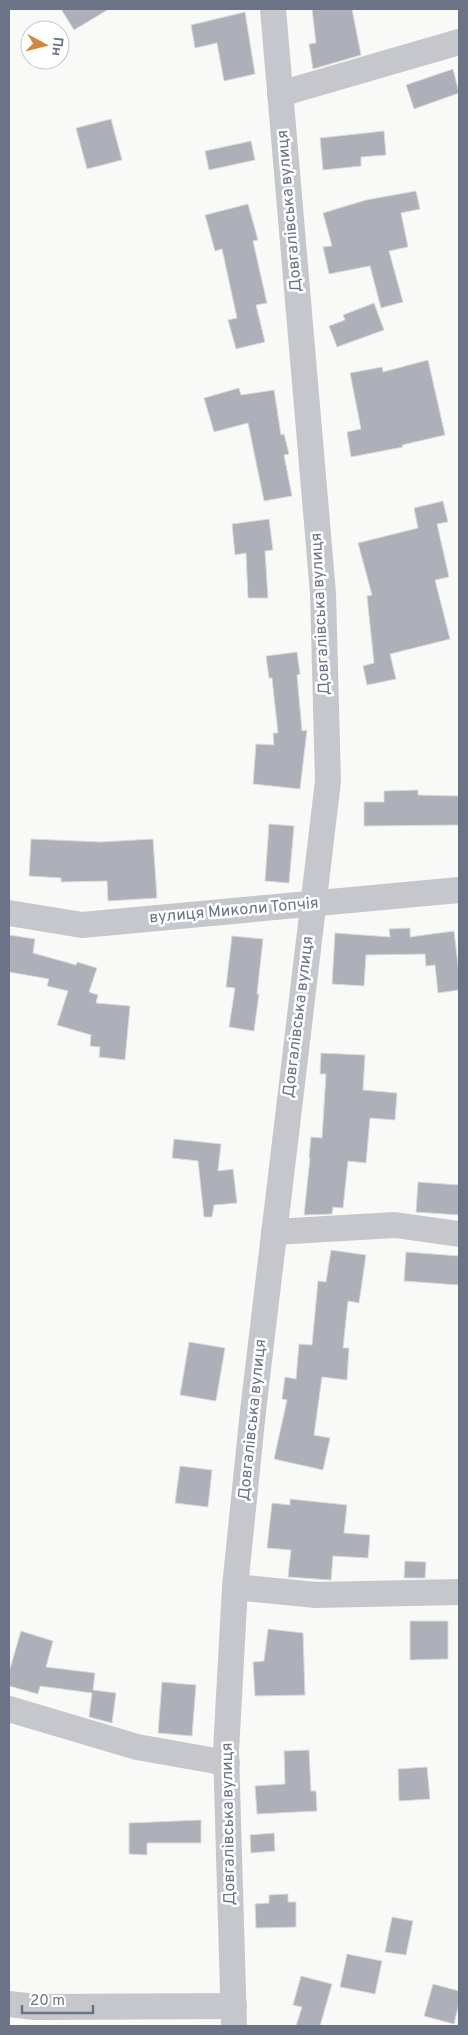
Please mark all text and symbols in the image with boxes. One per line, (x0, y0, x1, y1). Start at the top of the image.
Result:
north arrow (20, 20, 70, 70)
text: Пн (47, 36, 66, 57)
street label: Довгалівська вулиця (273, 129, 307, 293)
street label: Довгалівська вулиця (307, 532, 335, 696)
street label: вулиця Миколи Топчія (149, 894, 319, 928)
street label: Довгалівська вулиця (279, 935, 319, 1099)
street label: Довгалівська вулиця (235, 1338, 271, 1502)
street label: Довгалівська вулиця (218, 1742, 240, 1906)
scale bar (22, 1982, 94, 2014)
text: 20 m (30, 1992, 65, 2011)

